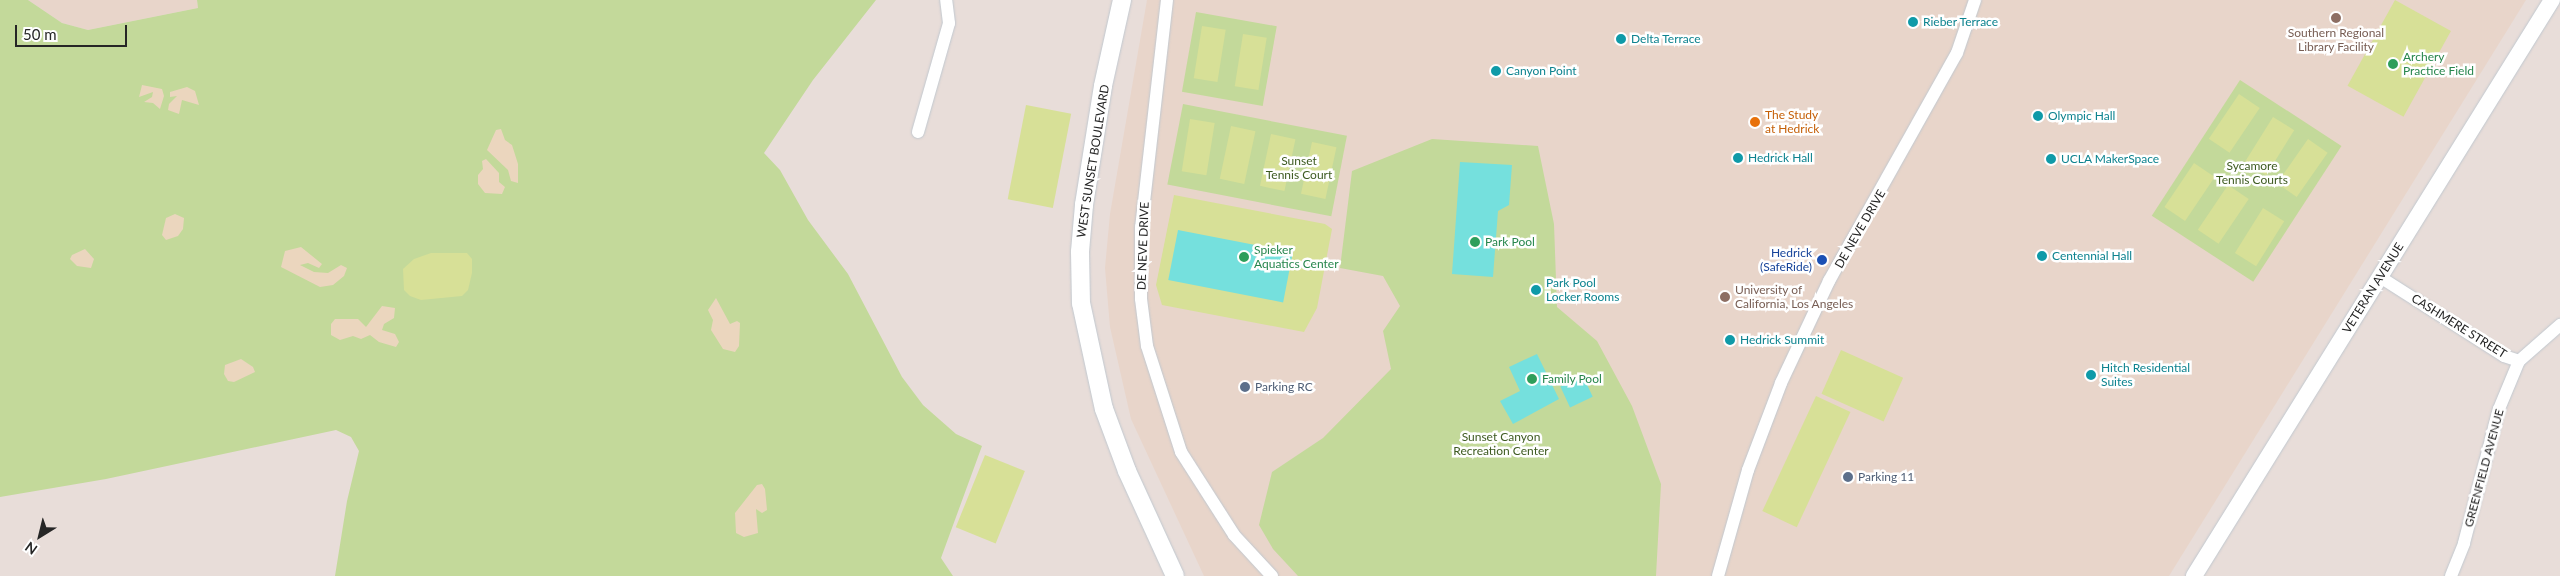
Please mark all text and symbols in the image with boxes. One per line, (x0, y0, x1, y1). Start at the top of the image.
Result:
marker: Southern Regional Library Facility (2330, 12, 2342, 24)
scale bar (18, 15, 130, 47)
place label: Rieber Terrace (1923, 15, 1999, 29)
marker: Rieber Terrace (1907, 16, 1919, 28)
text: 50 m (23, 25, 57, 43)
place label: Southern Regional Library Facility (2288, 26, 2384, 54)
place label: Delta Terrace (1631, 32, 1701, 46)
marker: Delta Terrace (1615, 33, 1627, 45)
place label: Archery Practice Field (2403, 50, 2474, 78)
marker: Archery Practice Field (2387, 58, 2399, 70)
place label: Canyon Point (1506, 64, 1577, 78)
marker: Canyon Point (1490, 65, 1502, 77)
street label: WEST SUNSET BOULEVARD (1074, 83, 1112, 239)
place label: The Study at Hedrick (1765, 108, 1819, 136)
place label: Olympic Hall (2048, 109, 2115, 123)
marker: Olympic Hall (2032, 110, 2044, 122)
marker: The Study at Hedrick (1749, 116, 1761, 128)
place label: Hedrick Hall (1748, 151, 1813, 165)
marker: Hedrick Hall (1732, 152, 1744, 164)
place label: UCLA MakerSpace (2061, 152, 2160, 166)
marker: UCLA MakerSpace (2045, 153, 2057, 165)
park label: Sunset Tennis Court (1266, 154, 1332, 182)
park label: Sycamore Tennis Courts (2216, 159, 2288, 187)
street label: DE NEVE DRIVE (1832, 187, 1888, 271)
street label: DE NEVE DRIVE (1134, 202, 1152, 290)
place label: Park Pool (1485, 235, 1535, 249)
marker: Park Pool (1469, 236, 1481, 248)
street label: VETERAN AVENUE (2339, 240, 2407, 336)
place label: Spieker Aquatics Center (1254, 243, 1338, 271)
place label: Hedrick (SafeRide) (1760, 246, 1812, 274)
place label: Centennial Hall (2052, 249, 2132, 263)
marker: Centennial Hall (2036, 250, 2048, 262)
marker: Spieker Aquatics Center (1238, 251, 1250, 263)
marker: Hedrick (SafeRide) (1816, 254, 1828, 266)
place label: Park Pool Locker Rooms (1546, 276, 1620, 304)
place label: University of California, Los Angeles (1735, 283, 1854, 311)
marker: Park Pool Locker Rooms (1530, 284, 1542, 296)
marker: University of California, Los Angeles (1719, 291, 1731, 303)
street label: CASHMERE STREET (2409, 291, 2509, 361)
place label: Hedrick Summit (1740, 333, 1824, 347)
marker: Hedrick Summit (1724, 334, 1736, 346)
place label: Hitch Residential Suites (2101, 361, 2190, 389)
marker: Hitch Residential Suites (2085, 369, 2097, 381)
place label: Family Pool (1542, 372, 1602, 386)
marker: Family Pool (1526, 373, 1538, 385)
place label: Parking RC (1255, 380, 1313, 394)
marker: Parking RC (1239, 381, 1251, 393)
street label: GREENFIELD AVENUE (2461, 407, 2507, 529)
park label: Sunset Canyon Recreation Center (1453, 430, 1549, 458)
place label: Parking 11 (1858, 470, 1914, 484)
marker: Parking 11 (1842, 471, 1854, 483)
north arrow (15, 511, 65, 561)
text: N (22, 538, 40, 559)

